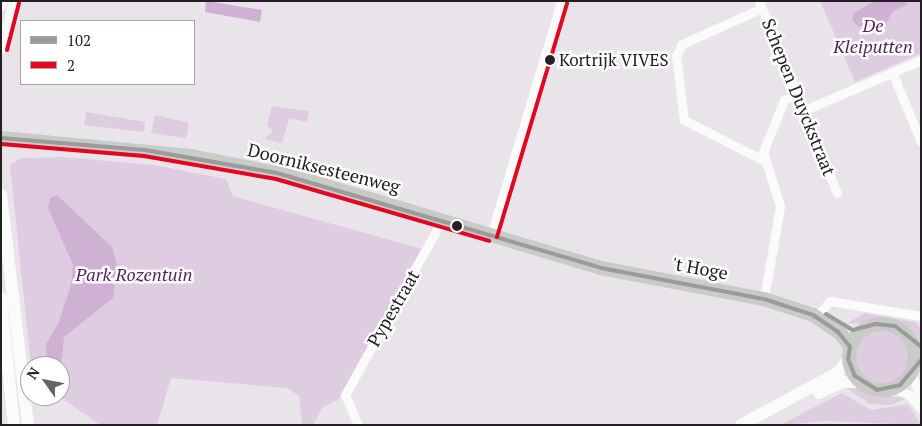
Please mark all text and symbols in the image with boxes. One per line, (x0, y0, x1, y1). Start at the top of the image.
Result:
street label: Schepen Duyckstraat (758, 15, 840, 179)
park label: De Kleiputten (833, 15, 913, 58)
legend (20, 20, 195, 85)
text: 102 (67, 30, 91, 50)
place label: Kortrijk VIVES (559, 50, 669, 70)
text: 2 (67, 55, 75, 75)
marker: Kortrijk VIVES (545, 55, 555, 65)
street label: Doorniksesteenweg (245, 139, 403, 197)
unlabelled marker (452, 221, 462, 231)
street label: 't Hoge (670, 252, 730, 284)
park label: Park Rozentuin (76, 263, 192, 285)
street label: Pypestraat (362, 266, 424, 350)
north arrow (20, 356, 70, 406)
text: N (22, 363, 44, 383)

